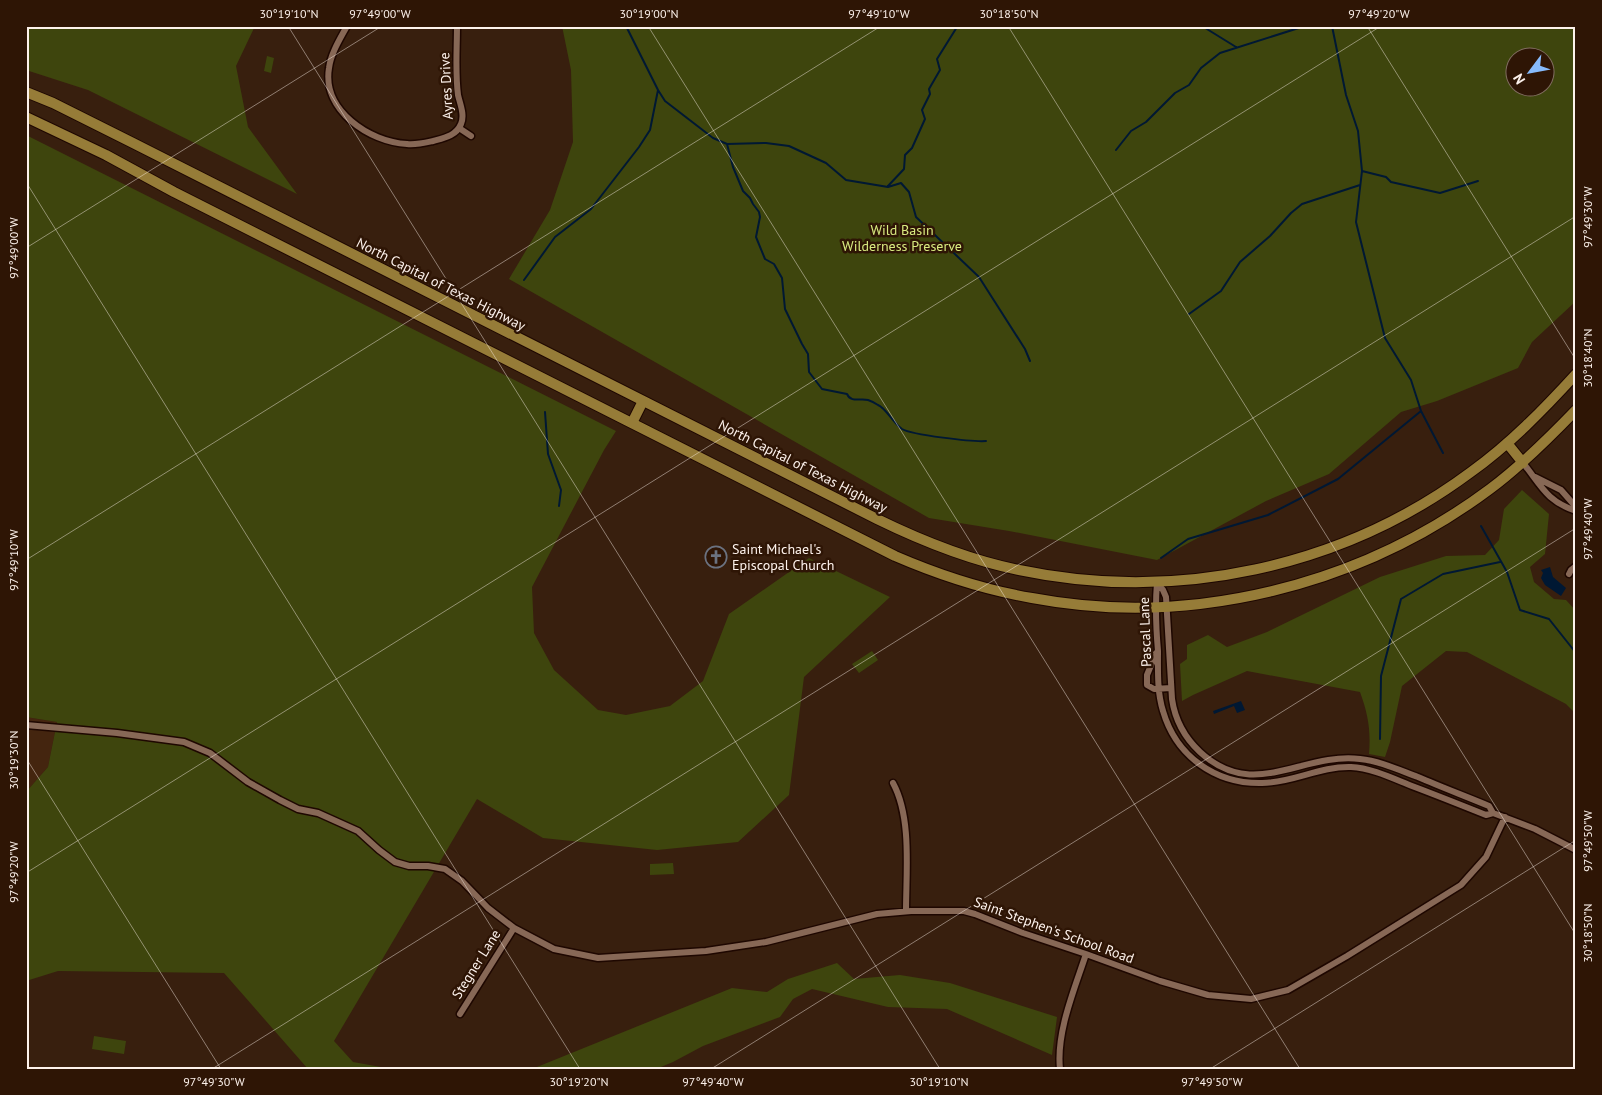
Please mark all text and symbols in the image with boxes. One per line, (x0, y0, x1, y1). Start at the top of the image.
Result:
text: 30°19'10"N (259, 6, 319, 21)
text: 97°49'00"W (349, 6, 411, 21)
text: 30°19'00"N (619, 6, 679, 21)
text: 97°49'10"W (848, 6, 910, 21)
text: 30°18'50"N (979, 6, 1039, 21)
text: 97°49'20"W (1348, 6, 1410, 21)
north arrow (1504, 48, 1554, 98)
street label: Ayres Drive (435, 52, 457, 120)
text: N (1509, 70, 1529, 88)
text: 97°49'30"W (1580, 186, 1595, 248)
text: 97°49'00"W (6, 217, 21, 279)
park label: Wild Basin Wilderness Preserve (842, 221, 962, 255)
street label: North Capital of Texas Highway (353, 233, 529, 335)
text: 30°18'40"N (1580, 328, 1595, 388)
street label: North Capital of Texas Highway (715, 415, 891, 517)
text: 97°49'40"W (1580, 498, 1595, 560)
text: 97°49'10"W (6, 529, 21, 591)
place label: Saint Michael's Episcopal Church (732, 540, 835, 574)
church icon: Saint Michael's Episcopal Church (704, 545, 728, 569)
street label: Pascal Lane (1135, 597, 1155, 667)
text: 30°19'30"N (6, 730, 21, 790)
text: 97°49'50"W (1580, 810, 1595, 872)
text: 97°49'20"W (6, 841, 21, 903)
street label: Saint Stephen's School Road (971, 893, 1137, 967)
text: 30°18'50"N (1580, 903, 1595, 963)
street label: Stegner Lane (448, 926, 504, 1002)
text: 97°49'30"W (183, 1074, 245, 1089)
text: 30°19'20"N (549, 1074, 609, 1089)
text: 97°49'40"W (682, 1074, 744, 1089)
text: 30°19'10"N (909, 1074, 969, 1089)
text: 97°49'50"W (1181, 1074, 1243, 1089)

